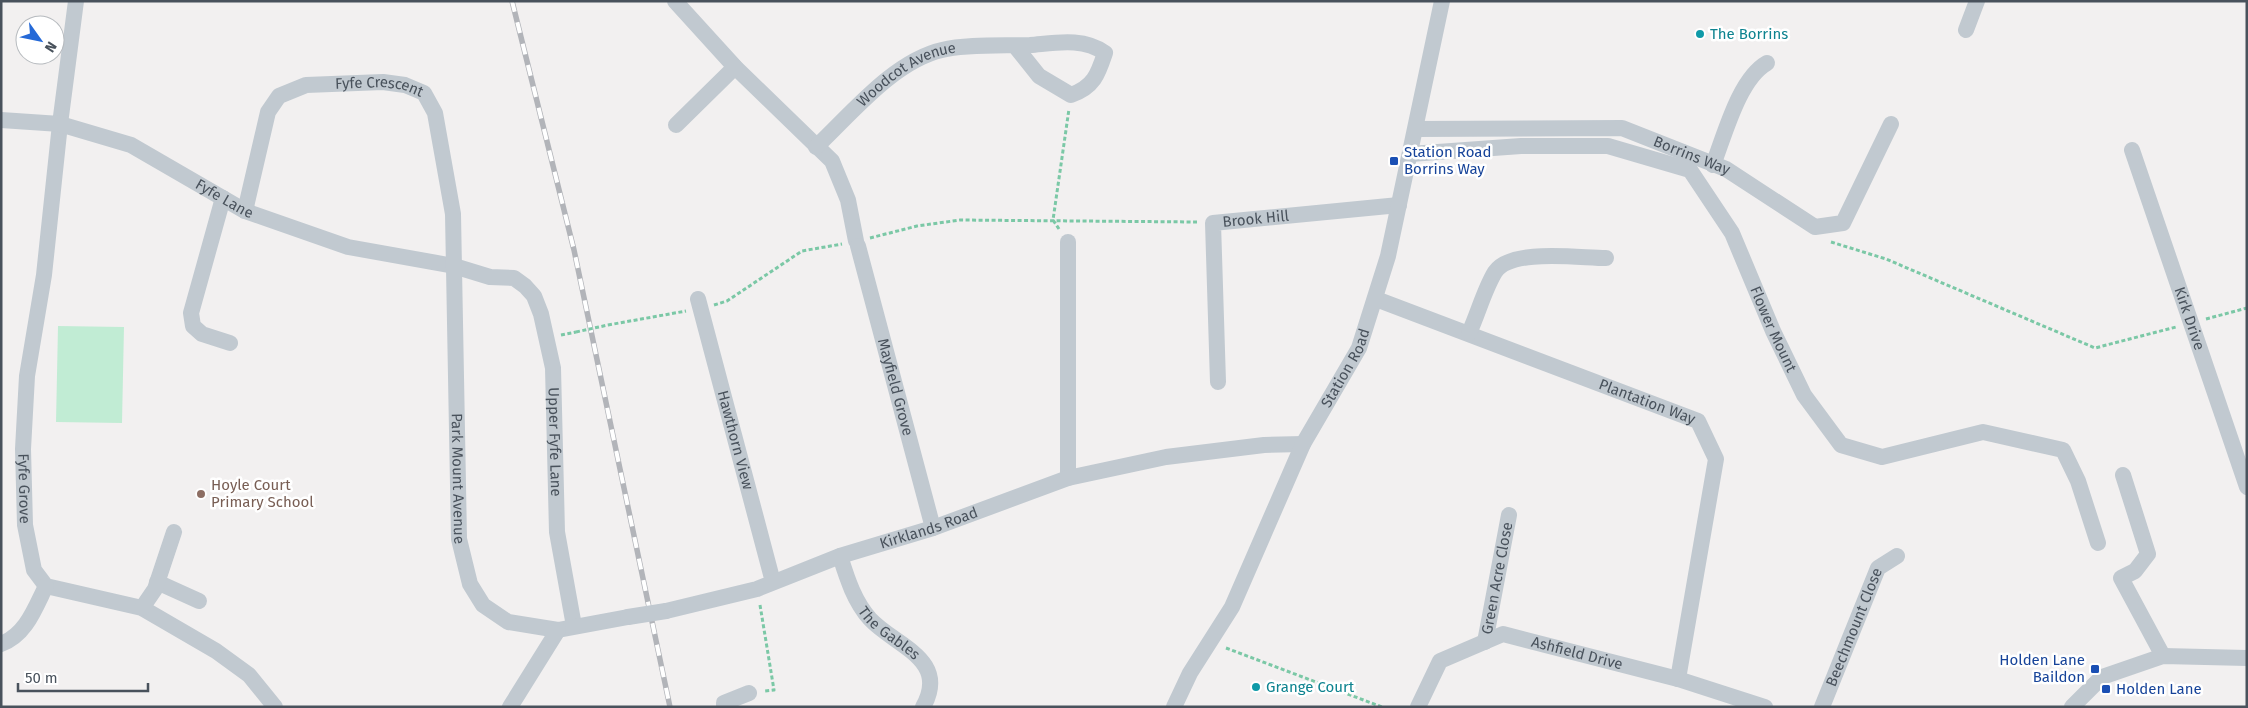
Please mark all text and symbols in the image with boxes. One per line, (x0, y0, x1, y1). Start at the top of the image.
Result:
north arrow (15, 15, 65, 65)
place label: The Borrins (1710, 25, 1788, 43)
marker: The Borrins (1694, 28, 1706, 40)
text: N (41, 38, 60, 55)
street label: Woodcot Avenue (853, 39, 957, 110)
street label: Fyfe Crescent (335, 73, 427, 101)
street label: Borrins Way (1651, 132, 1733, 179)
place label: Station Road Borrins Way (1404, 143, 1491, 178)
marker: Station Road Borrins Way (1388, 155, 1400, 167)
street label: Fyfe Lane (192, 175, 256, 222)
street label: Brook Hill (1222, 207, 1290, 231)
street label: Flower Mount (1746, 283, 1801, 376)
street label: Kirk Drive (2170, 284, 2209, 352)
street label: Station Road (1317, 326, 1374, 411)
street label: Mayfield Grove (874, 336, 917, 438)
street label: Plantation Way (1596, 375, 1699, 428)
street label: Upper Fyfe Lane (544, 387, 565, 497)
street label: Hawthorn View (714, 388, 757, 492)
street label: Park Mount Avenue (448, 413, 469, 546)
street label: Fyfe Grove (14, 453, 34, 524)
place label: Hoyle Court Primary School (211, 476, 314, 511)
marker: Hoyle Court Primary School (195, 488, 207, 500)
street label: Kirklands Road (877, 503, 980, 553)
street label: Green Acre Close (1478, 521, 1516, 636)
street label: Beechmount Close (1822, 565, 1886, 689)
street label: The Gables (854, 603, 924, 664)
street label: Ashfield Drive (1529, 633, 1625, 673)
place label: Holden Lane Baildon (1999, 651, 2085, 686)
scale bar (18, 660, 148, 692)
marker: Holden Lane Baildon (2089, 663, 2101, 675)
text: 50 m (25, 669, 58, 687)
place label: Grange Court (1266, 678, 1355, 696)
place label: Holden Lane (2116, 680, 2202, 698)
marker: Grange Court (1250, 681, 1262, 693)
marker: Holden Lane (2100, 683, 2112, 695)

